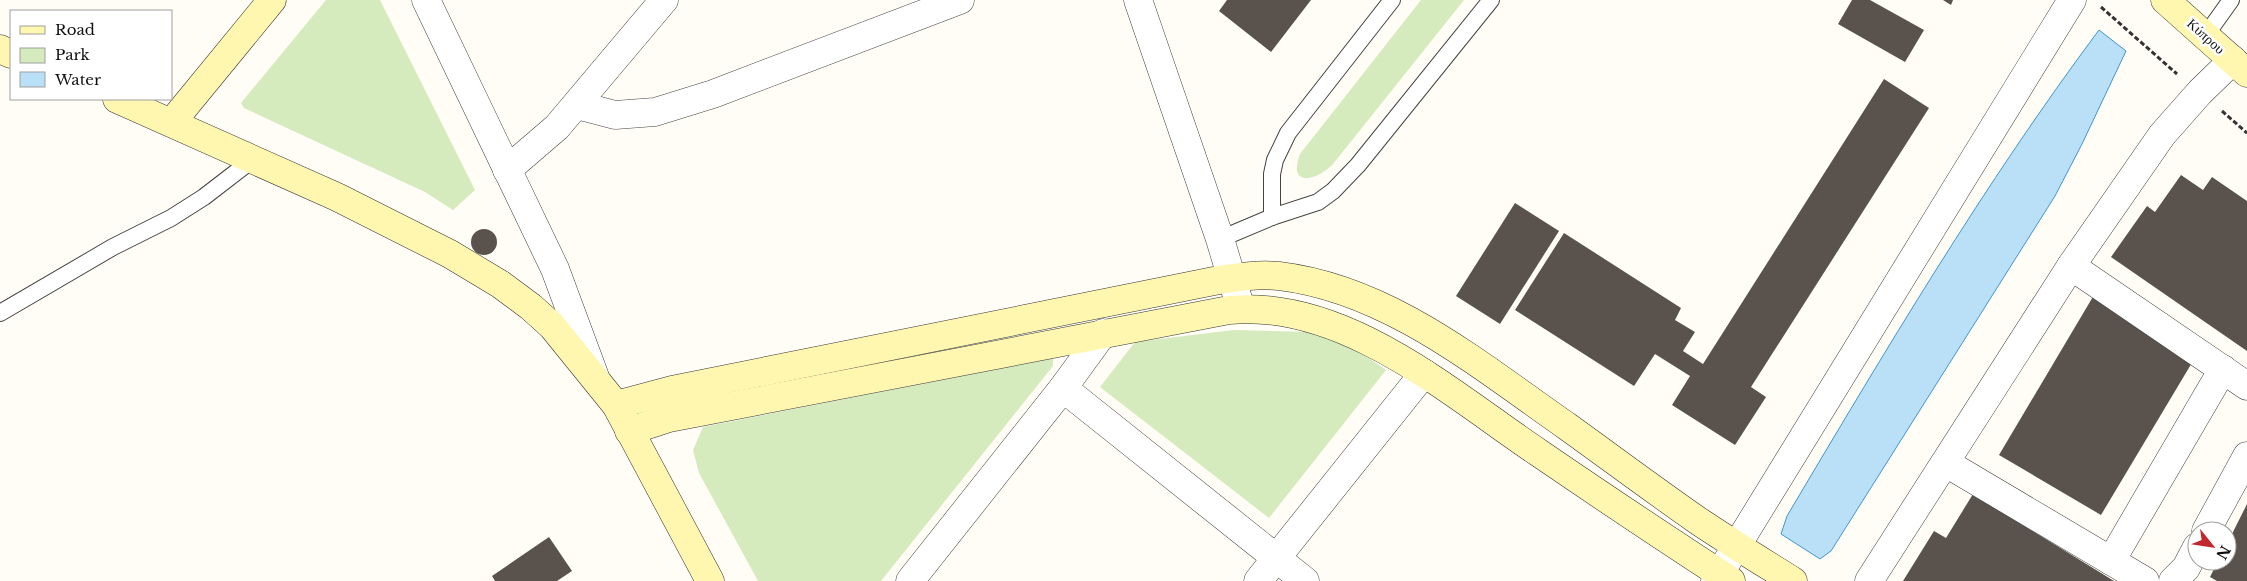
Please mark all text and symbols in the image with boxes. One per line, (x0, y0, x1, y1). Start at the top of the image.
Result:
legend (10, 10, 172, 100)
street label: Κύπρου (2183, 14, 2229, 58)
text: Road (55, 20, 95, 39)
text: Park (55, 45, 91, 64)
text: Water (54, 70, 102, 89)
north arrow (2187, 521, 2237, 571)
text: N (2212, 542, 2234, 563)

